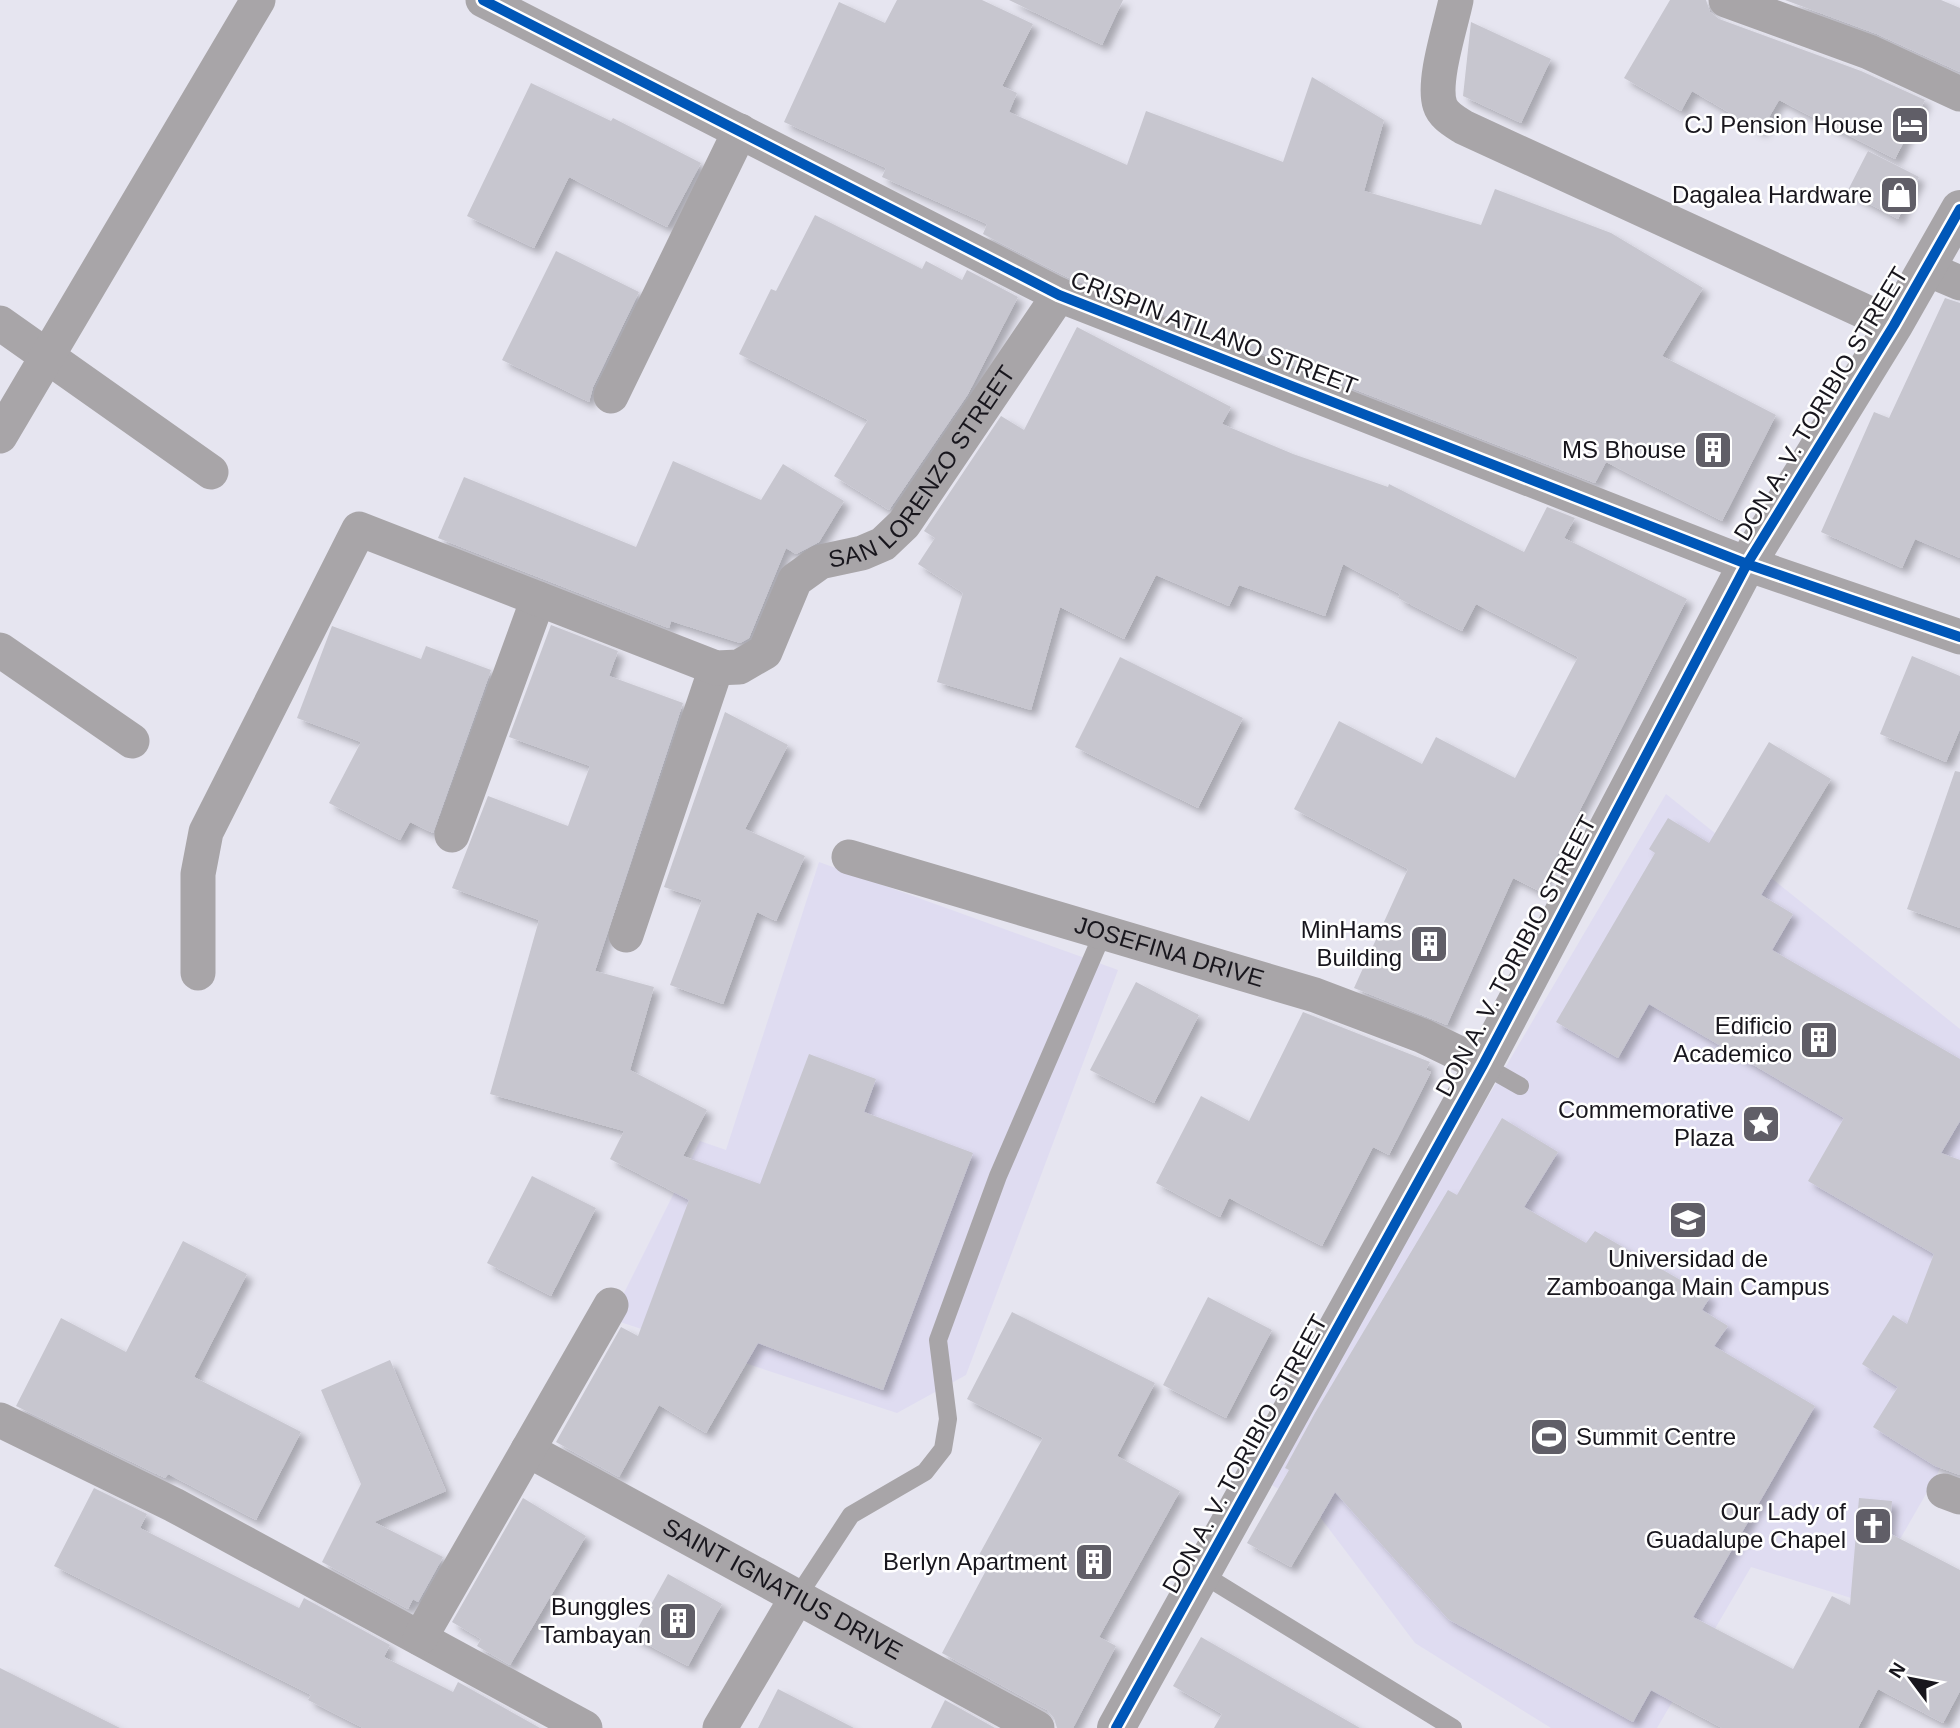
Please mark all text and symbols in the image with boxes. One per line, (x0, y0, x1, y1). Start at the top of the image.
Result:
hotel icon: CJ Pension House (1889, 104, 1931, 146)
place label: CJ Pension House (1684, 111, 1883, 138)
shop icon: Dagalea Hardware (1878, 174, 1920, 216)
place label: Dagalea Hardware (1672, 181, 1872, 208)
street label: DON A. V. TORIBIO STREET (1728, 262, 1913, 545)
street label: CRISPIN ATILANO STREET (1067, 265, 1362, 400)
street label: SAN LORENZO STREET (826, 360, 1020, 573)
building icon: MS Bhouse (1692, 429, 1734, 471)
place label: MS Bhouse (1562, 436, 1686, 463)
street label: DON A. V. TORIBIO STREET (1430, 810, 1601, 1101)
street label: JOSEFINA DRIVE (1072, 911, 1267, 992)
place label: MinHams Building (1301, 916, 1402, 971)
building icon: MinHams Building (1408, 923, 1450, 965)
place label: Edificio Academico (1673, 1012, 1792, 1067)
building icon: Edificio Academico (1798, 1019, 1840, 1061)
place label: Commemorative Plaza (1558, 1096, 1735, 1151)
place icon: Commemorative Plaza (1740, 1103, 1782, 1145)
school or university icon: Universidad de Zamboanga Main Campus (1667, 1199, 1709, 1241)
place label: Universidad de Zamboanga Main Campus (1547, 1245, 1829, 1300)
street label: DON A. V. TORIBIO STREET (1157, 1309, 1333, 1598)
sports icon: Summit Centre (1528, 1416, 1570, 1458)
place label: Summit Centre (1576, 1423, 1736, 1450)
place label: Our Lady of Guadalupe Chapel (1646, 1498, 1846, 1553)
church icon: Our Lady of Guadalupe Chapel (1852, 1505, 1894, 1547)
street label: SAINT IGNATIUS DRIVE (658, 1512, 907, 1665)
building icon: Berlyn Apartment (1073, 1541, 1115, 1583)
place label: Berlyn Apartment (883, 1548, 1067, 1575)
place label: Bunggles Tambayan (540, 1593, 651, 1648)
building icon: Bunggles Tambayan (657, 1600, 699, 1642)
north arrow (1876, 1644, 1946, 1714)
text: N (1884, 1659, 1910, 1682)

